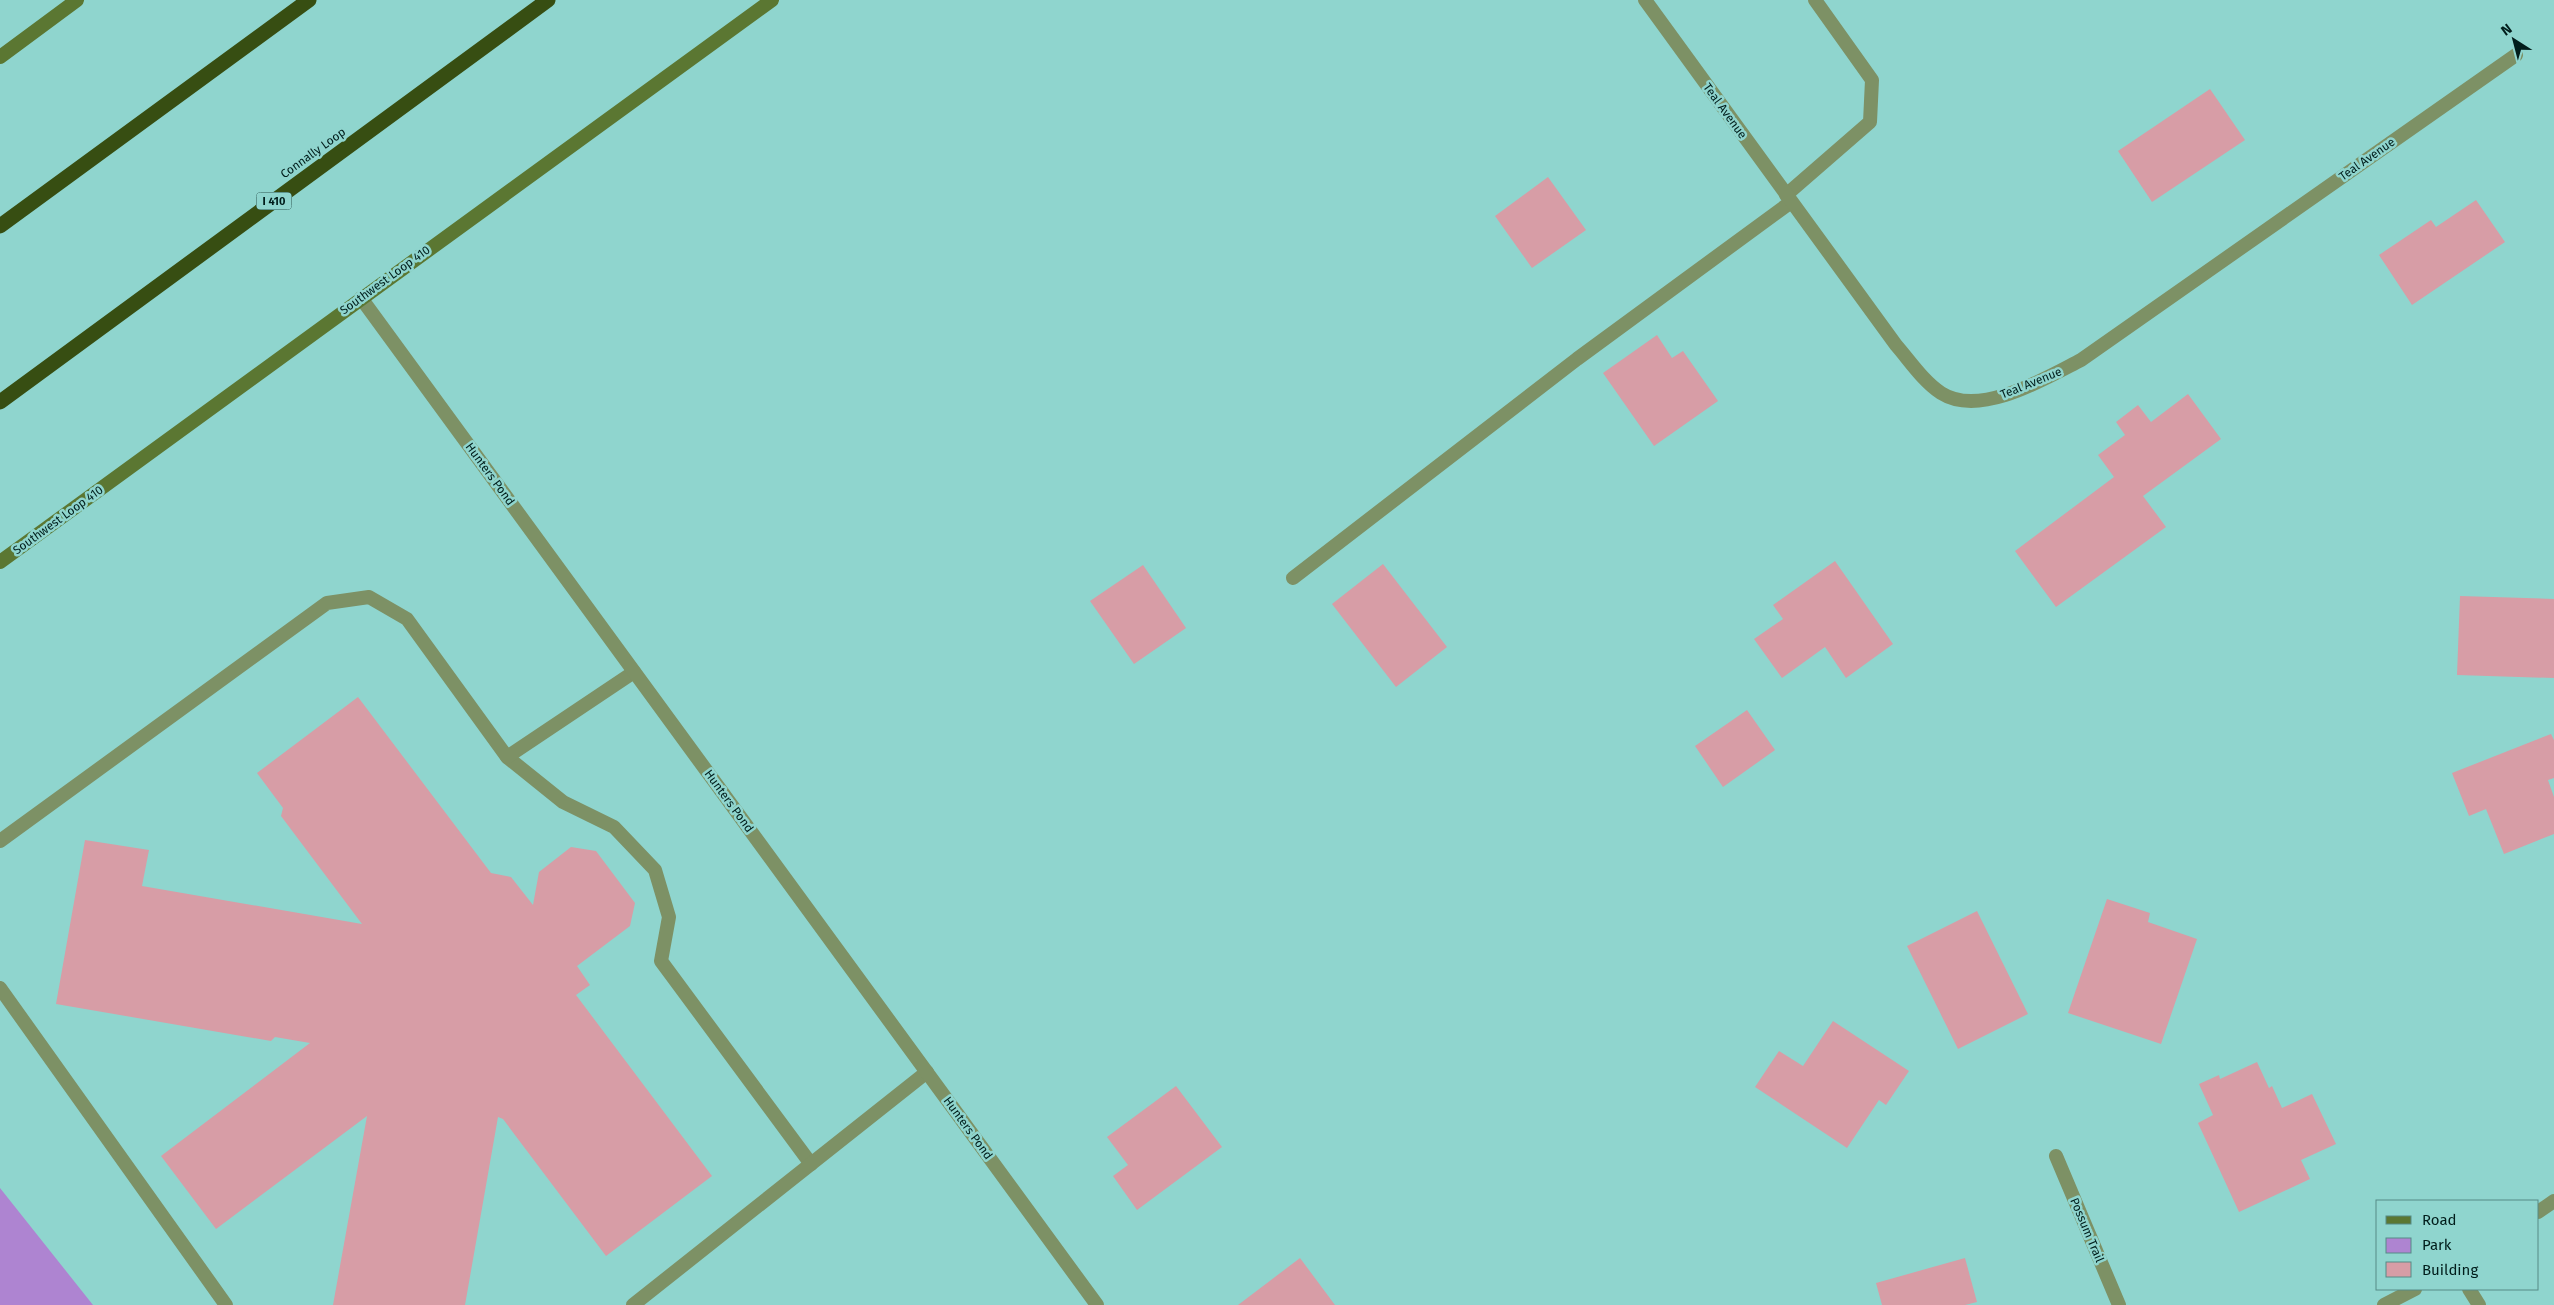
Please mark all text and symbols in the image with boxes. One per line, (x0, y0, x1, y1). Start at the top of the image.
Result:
north arrow (2489, 15, 2539, 65)
text: N (2498, 20, 2515, 39)
street label: Teal Avenue (1700, 81, 1750, 141)
street label: Connally Loop (278, 125, 348, 181)
street label: Teal Avenue (2336, 135, 2398, 183)
road number: I 410 (256, 192, 292, 210)
street label: Southwest Loop 410 (337, 242, 433, 317)
street label: Teal Avenue (1998, 364, 2064, 402)
street label: Hunters Pond (463, 440, 517, 508)
street label: Southwest Loop 410 (10, 482, 106, 557)
street label: Hunters Pond (702, 767, 756, 835)
street label: Hunters Pond (941, 1094, 995, 1162)
street label: Possum Trail (2067, 1196, 2107, 1265)
legend (2376, 1200, 2539, 1290)
text: Road (2422, 1211, 2457, 1229)
text: Park (2422, 1236, 2452, 1254)
text: Building (2422, 1261, 2478, 1279)

